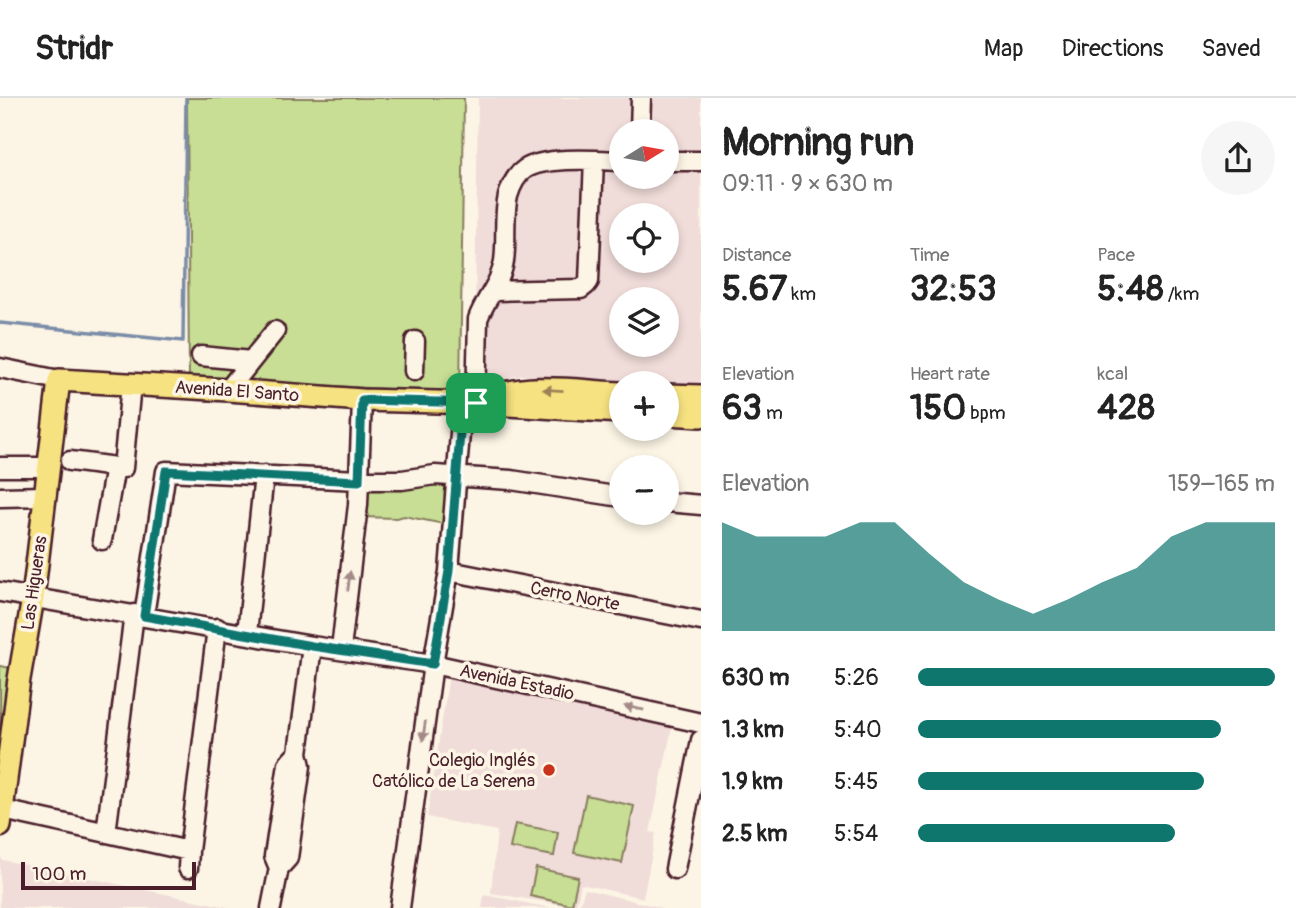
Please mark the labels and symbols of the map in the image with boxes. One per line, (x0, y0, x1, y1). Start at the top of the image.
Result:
north arrow (609, 119, 679, 189)
pin (446, 373, 506, 433)
street label: Avenida El Santo (174, 376, 300, 407)
one-way arrow (542, 384, 564, 395)
street label: Las Higueras (17, 534, 52, 632)
one-way arrow (343, 570, 354, 592)
street label: Cerro Norte (528, 577, 622, 616)
street label: Avenida Estadio (458, 659, 577, 706)
one-way arrow (623, 702, 645, 713)
one-way arrow (418, 720, 429, 742)
place label: Colegio Inglés Católico de La Serena (372, 749, 535, 793)
marker: Colegio Inglés Católico de La Serena (541, 762, 557, 778)
scale bar (21, 859, 196, 891)

